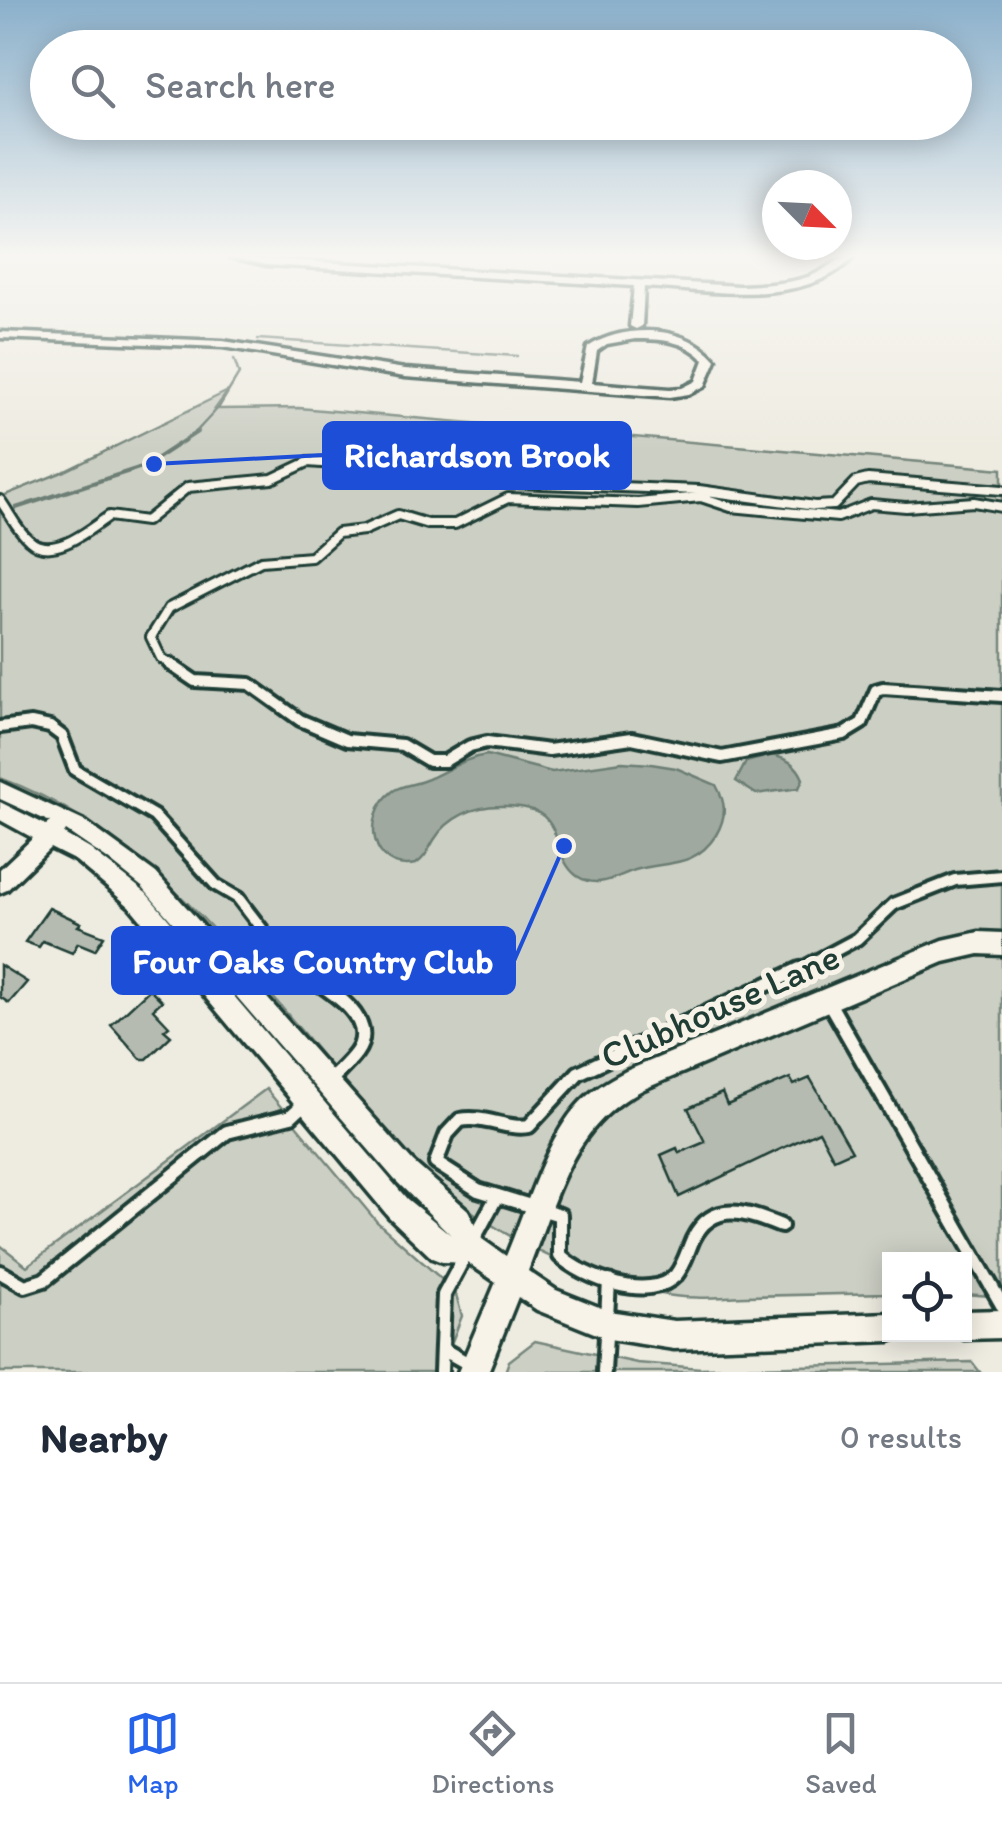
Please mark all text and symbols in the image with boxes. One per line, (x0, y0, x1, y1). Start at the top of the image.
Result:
search box (30, 30, 972, 140)
icon: search (65, 58, 120, 113)
text: Search here (145, 62, 336, 108)
north arrow (762, 170, 852, 260)
callout: Richardson Brook (324, 423, 630, 488)
text: Richardson Brook (344, 434, 610, 476)
callout: Four Oaks Country Club (113, 928, 514, 993)
street label: Clubhouse Lane (593, 933, 847, 1079)
text: Four Oaks Country Club (132, 940, 494, 982)
map controls (882, 1252, 972, 1342)
button: locate (882, 1252, 972, 1342)
text: Nearby (40, 1412, 167, 1463)
text: 0 results (840, 1418, 962, 1456)
tab: Map (125, 1706, 180, 1800)
tab: Directions (431, 1706, 554, 1800)
tab: Saved (805, 1706, 877, 1800)

